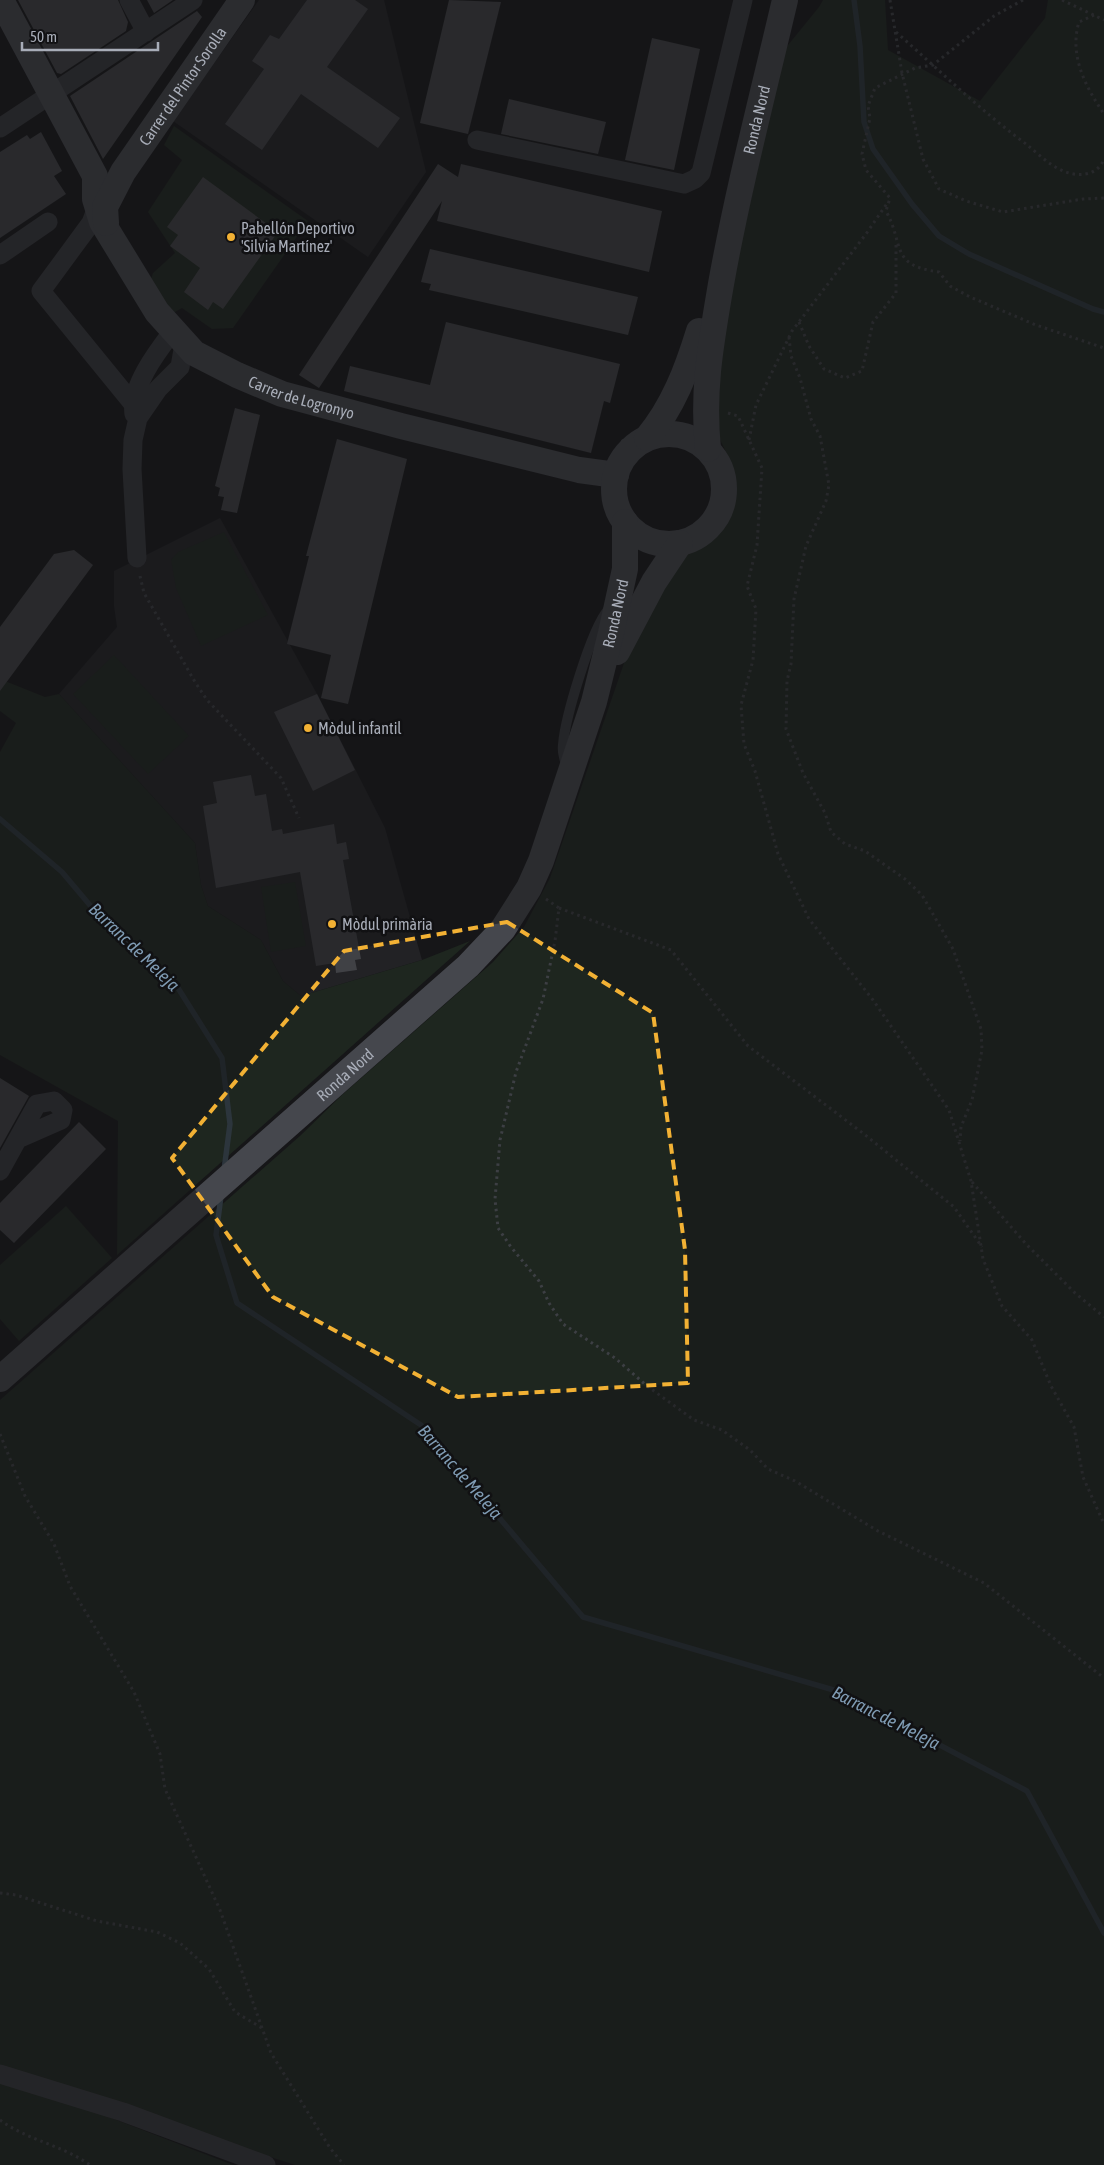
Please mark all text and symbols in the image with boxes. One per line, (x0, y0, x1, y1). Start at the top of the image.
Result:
scale bar (22, 20, 159, 52)
street label: Carrer del Pintor Sorolla (135, 23, 230, 149)
text: 50 m (30, 28, 57, 45)
street label: Ronda Nord (739, 84, 773, 156)
place label: Pabellón Deportivo 'Silvia Martínez' (241, 219, 355, 255)
marker: Pabellón Deportivo 'Silvia Martínez' (225, 231, 237, 243)
street label: Carrer de Logronyo (246, 372, 356, 422)
street label: Ronda Nord (599, 577, 632, 650)
place label: Mòdul infantil (318, 719, 402, 737)
marker: Mòdul infantil (302, 722, 314, 734)
water label: Barranc de Meleja (85, 898, 184, 996)
place label: Mòdul primària (342, 915, 433, 934)
marker: Mòdul primària (326, 918, 338, 930)
street label: Ronda Nord (313, 1045, 377, 1104)
water label: Barranc de Meleja (414, 1420, 507, 1523)
water label: Barranc de Meleja (829, 1681, 944, 1754)

